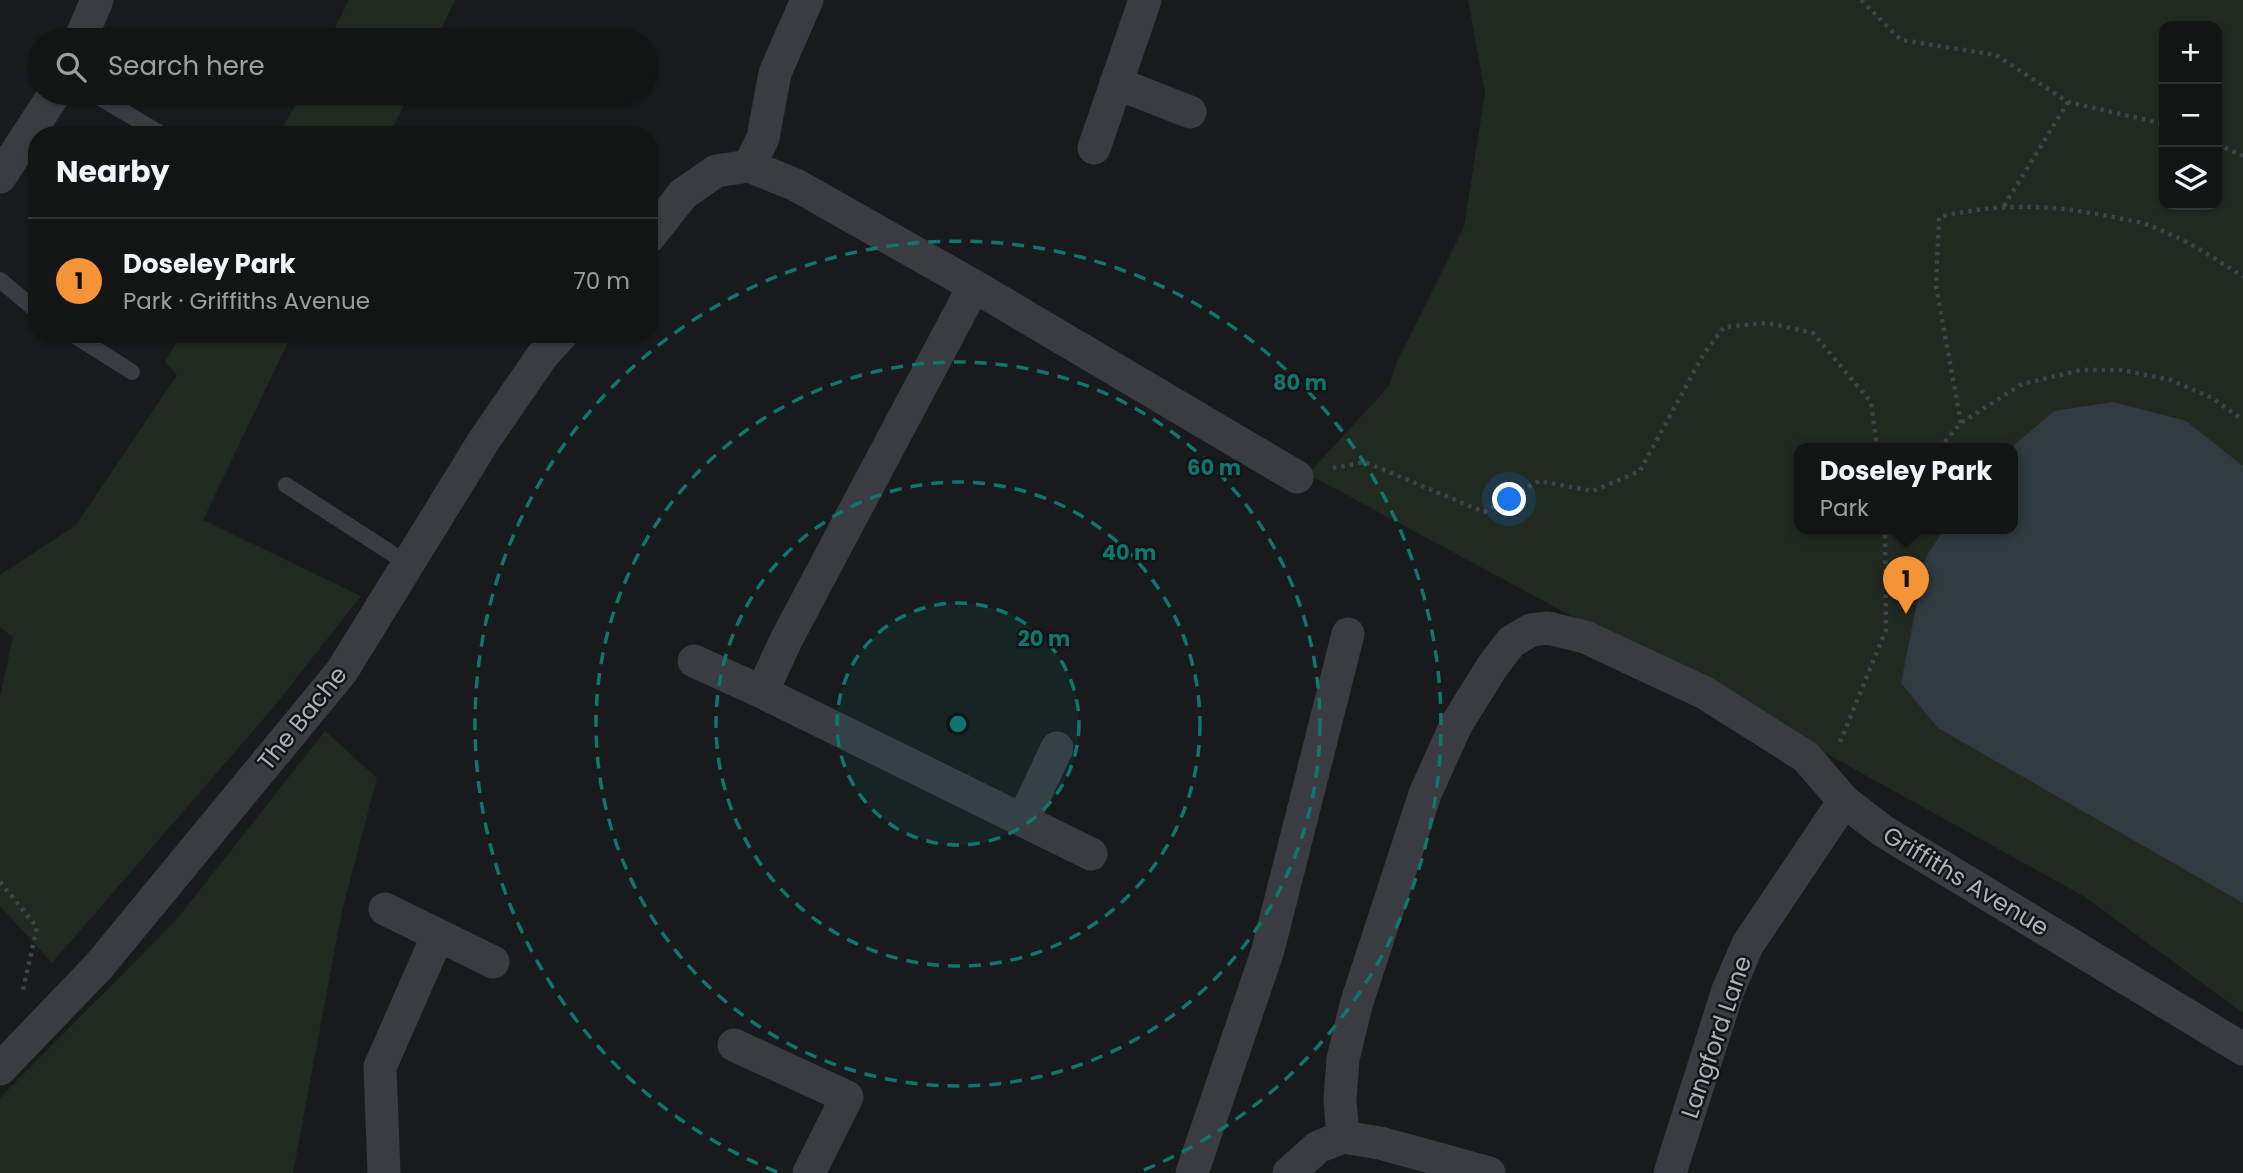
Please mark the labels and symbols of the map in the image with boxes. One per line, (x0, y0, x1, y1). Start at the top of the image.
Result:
text: 80 m (1273, 368, 1327, 397)
text: 60 m (1187, 453, 1241, 482)
your location (1492, 482, 1526, 516)
text: 40 m (1102, 538, 1156, 567)
pin: 1 (1883, 556, 1929, 614)
text: 20 m (1018, 624, 1070, 653)
street label: The Bache (250, 659, 354, 777)
centre of rings (946, 712, 970, 736)
street label: Griffiths Avenue (1877, 818, 2055, 944)
street label: Langford Lane (1673, 951, 1759, 1123)

